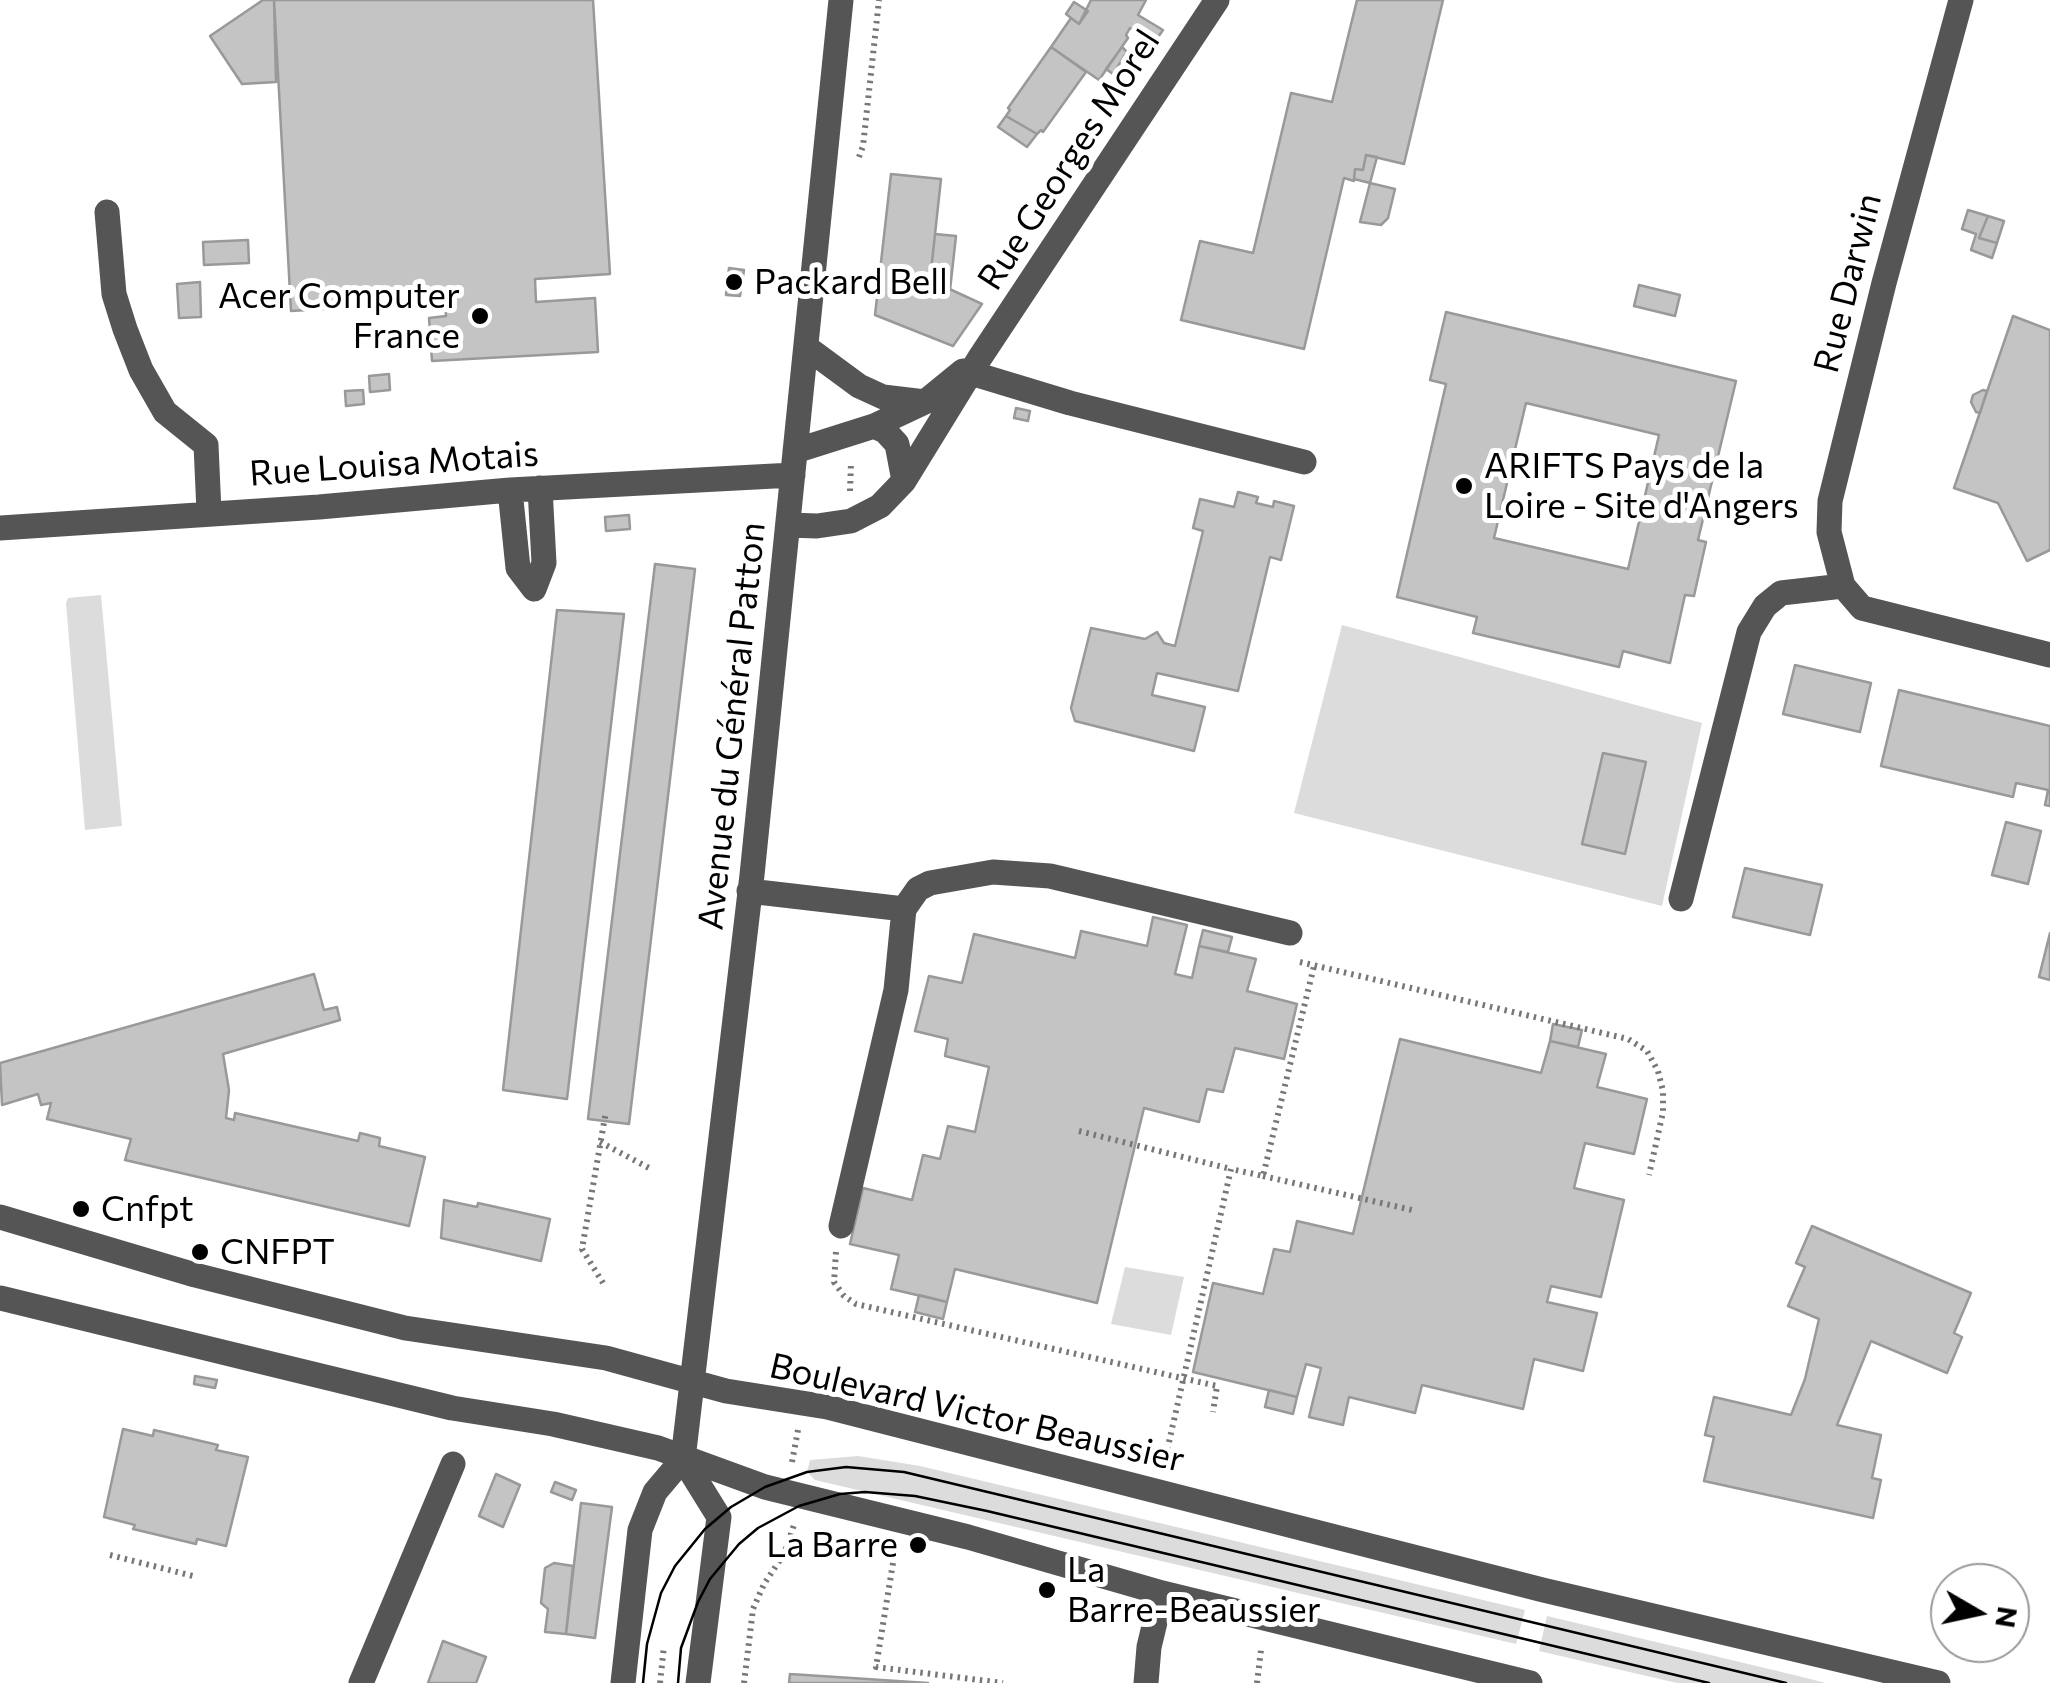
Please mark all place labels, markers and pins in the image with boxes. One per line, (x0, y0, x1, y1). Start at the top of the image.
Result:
place label: Packard Bell (754, 261, 948, 303)
marker: Packard Bell (723, 271, 745, 293)
place label: Acer Computer France (218, 275, 460, 357)
marker: Acer Computer France (469, 305, 491, 327)
place label: ARIFTS Pays de la Loire - Site d'Angers (1484, 445, 1799, 527)
marker: ARIFTS Pays de la Loire - Site d'Angers (1453, 475, 1475, 497)
place label: Cnfpt (101, 1188, 194, 1230)
marker: Cnfpt (70, 1198, 92, 1220)
place label: CNFPT (220, 1231, 335, 1273)
marker: CNFPT (189, 1241, 211, 1263)
place label: La Barre (766, 1524, 898, 1566)
marker: La Barre (907, 1534, 929, 1556)
place label: La Barre-Beaussier (1067, 1549, 1321, 1631)
marker: La Barre-Beaussier (1036, 1579, 1058, 1601)

